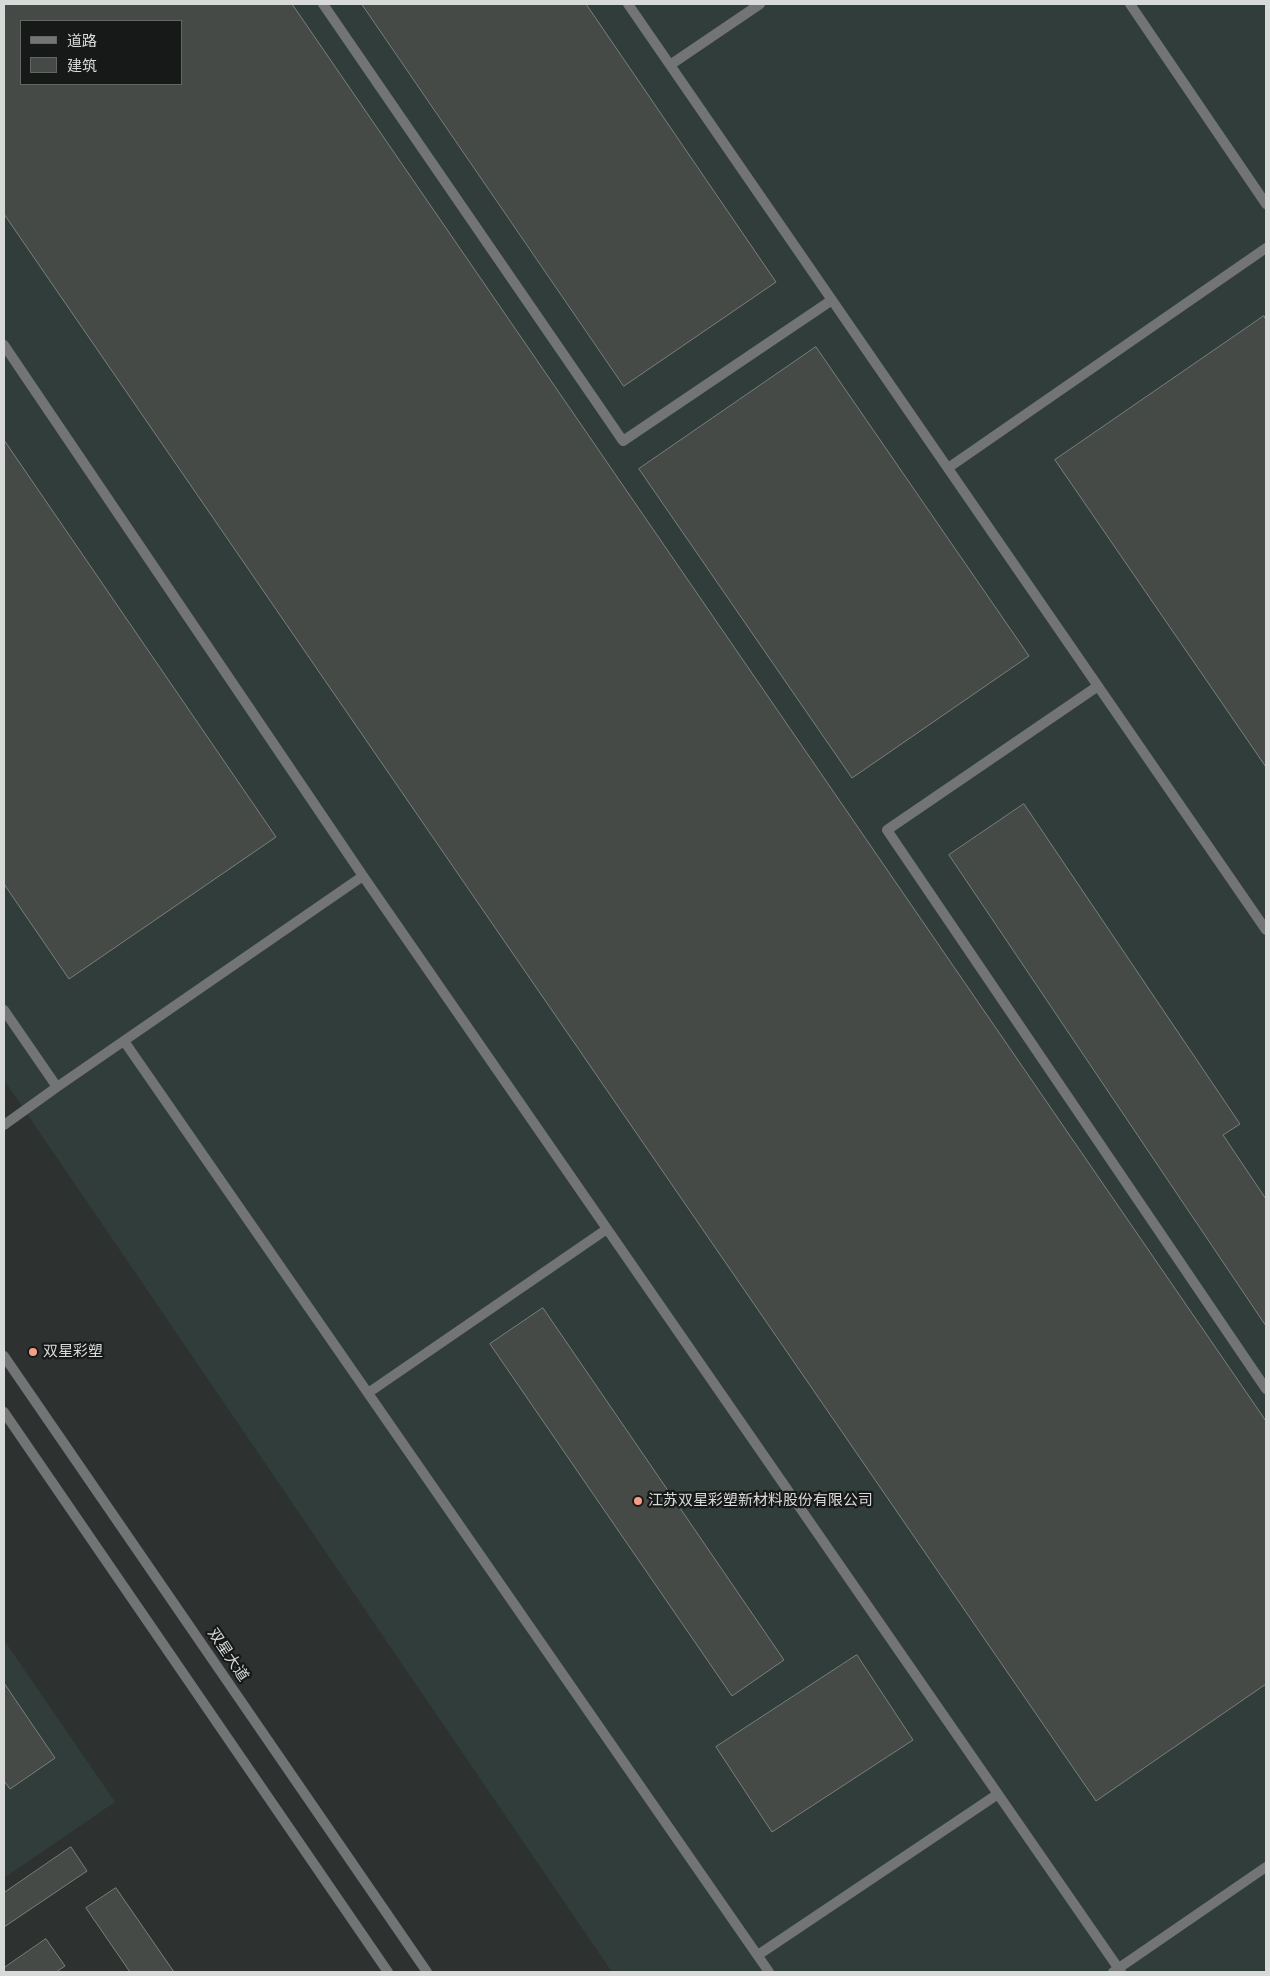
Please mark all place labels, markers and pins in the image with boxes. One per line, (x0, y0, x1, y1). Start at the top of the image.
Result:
place label: 双星彩塑 (43, 1343, 103, 1361)
marker: 双星彩塑 (27, 1346, 39, 1358)
place label: 江苏双星彩塑新材料股份有限公司 (648, 1492, 873, 1510)
marker: 江苏双星彩塑新材料股份有限公司 (632, 1495, 644, 1507)

